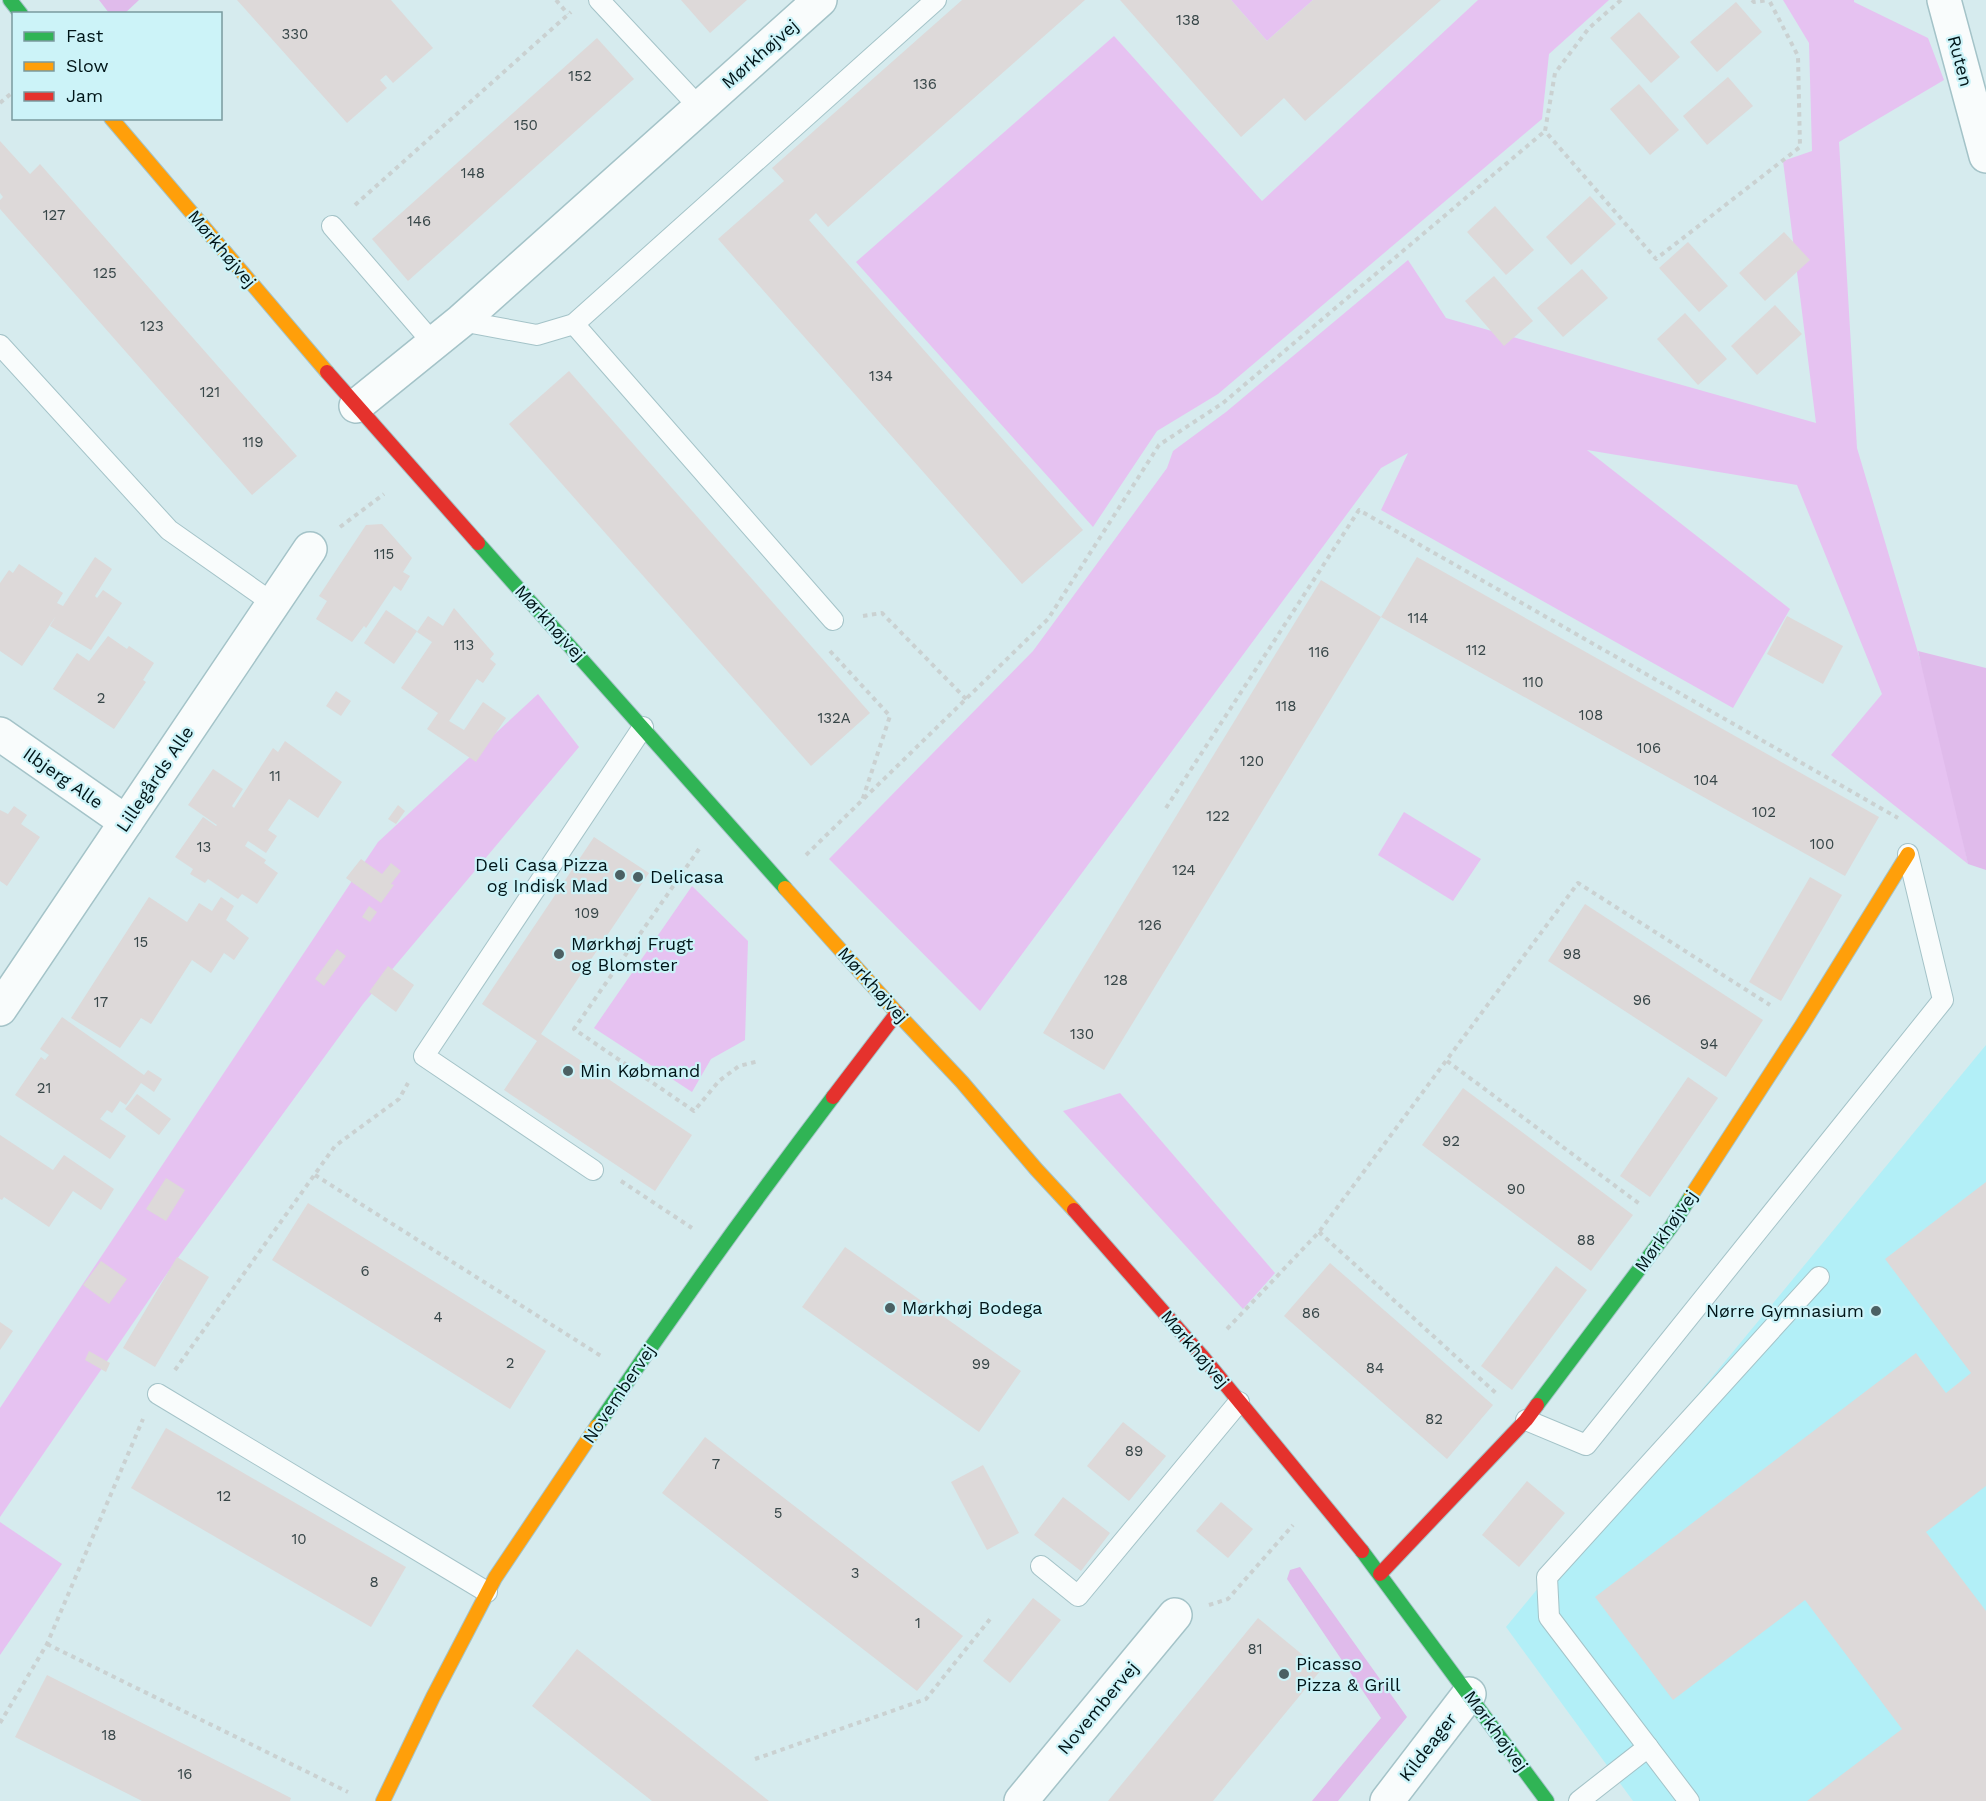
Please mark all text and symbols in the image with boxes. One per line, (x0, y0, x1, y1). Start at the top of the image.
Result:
house number: 138 (1176, 11, 1200, 29)
legend (12, 12, 222, 120)
street label: Mørkhøjvej (717, 15, 802, 93)
text: Fast (66, 25, 104, 46)
house number: 330 (282, 25, 308, 43)
street label: Ruten (1944, 33, 1977, 89)
text: Slow (66, 55, 109, 76)
house number: 152 (568, 67, 592, 85)
house number: 136 (913, 75, 937, 93)
text: Jam (66, 85, 103, 106)
house number: 150 (514, 116, 538, 134)
house number: 148 (461, 164, 485, 182)
house number: 127 (43, 206, 65, 224)
street label: Mørkhøjvej (184, 206, 261, 292)
house number: 146 (407, 212, 431, 230)
house number: 125 (93, 264, 117, 282)
house number: 123 (140, 317, 164, 335)
house number: 134 (869, 367, 893, 385)
house number: 121 (200, 383, 220, 401)
house number: 119 (243, 433, 263, 451)
house number: 115 (374, 545, 394, 563)
street label: Mørkhøjvej (511, 580, 590, 665)
house number: 114 (1408, 609, 1428, 627)
house number: 113 (454, 636, 474, 654)
house number: 112 (1466, 641, 1486, 659)
house number: 116 (1309, 643, 1329, 661)
house number: 110 (1522, 673, 1544, 691)
house number: 2 (97, 689, 105, 707)
house number: 118 (1276, 697, 1296, 715)
house number: 108 (1579, 706, 1603, 724)
house number: 132A (817, 709, 851, 727)
street label: Lillegårds Alle (111, 722, 198, 836)
house number: 106 (1637, 739, 1661, 757)
street label: Ilbjerg Alle (19, 743, 107, 813)
house number: 120 (1240, 752, 1264, 770)
house number: 11 (269, 767, 281, 785)
house number: 104 (1694, 771, 1718, 789)
house number: 102 (1752, 803, 1776, 821)
house number: 122 (1206, 807, 1230, 825)
house number: 100 (1810, 835, 1834, 853)
house number: 13 (197, 838, 211, 856)
place label: Deli Casa Pizza og Indisk Mad (475, 854, 608, 896)
house number: 124 (1172, 861, 1196, 879)
place label: Delicasa (650, 866, 724, 887)
marker: Deli Casa Pizza og Indisk Mad (613, 868, 627, 882)
marker: Delicasa (631, 870, 645, 884)
house number: 109 (575, 904, 599, 922)
house number: 126 (1138, 916, 1162, 934)
house number: 15 (134, 933, 148, 951)
place label: Mørkhøj Frugt og Blomster (571, 933, 694, 975)
street label: Mørkhøjvej (834, 942, 913, 1027)
house number: 98 (1563, 945, 1581, 963)
marker: Mørkhøj Frugt og Blomster (552, 947, 566, 961)
house number: 128 (1104, 971, 1128, 989)
house number: 96 (1633, 991, 1651, 1009)
house number: 17 (94, 993, 108, 1011)
house number: 130 (1070, 1025, 1094, 1043)
house number: 94 (1700, 1035, 1718, 1053)
place label: Min Købmand (580, 1060, 700, 1081)
marker: Min Købmand (561, 1064, 575, 1078)
house number: 21 (37, 1079, 51, 1097)
house number: 92 (1442, 1132, 1460, 1150)
house number: 90 (1507, 1180, 1525, 1198)
street label: Mørkhøjvej (1630, 1186, 1701, 1276)
house number: 88 (1577, 1231, 1595, 1249)
house number: 6 (360, 1262, 370, 1280)
place label: Mørkhøj Bodega (902, 1297, 1042, 1318)
place label: Nørre Gymnasium (1706, 1300, 1864, 1321)
marker: Mørkhøj Bodega (883, 1301, 897, 1315)
house number: 86 (1302, 1304, 1320, 1322)
marker: Nørre Gymnasium (1869, 1304, 1883, 1318)
street label: Mørkhøjvej (1157, 1306, 1234, 1392)
house number: 4 (433, 1308, 443, 1326)
street label: Novembervej (578, 1340, 659, 1447)
house number: 2 (506, 1354, 514, 1372)
house number: 99 (972, 1355, 990, 1373)
house number: 84 (1366, 1359, 1384, 1377)
house number: 82 (1425, 1410, 1443, 1428)
house number: 89 (1125, 1442, 1143, 1460)
house number: 7 (712, 1455, 720, 1473)
house number: 12 (217, 1487, 231, 1505)
house number: 5 (774, 1504, 782, 1522)
house number: 10 (291, 1530, 307, 1548)
house number: 3 (851, 1564, 859, 1582)
house number: 8 (369, 1573, 379, 1591)
house number: 1 (915, 1614, 921, 1632)
house number: 81 (1247, 1640, 1263, 1658)
place label: Picasso Pizza & Grill (1296, 1653, 1401, 1695)
street label: Novembervej (1053, 1657, 1142, 1758)
marker: Picasso Pizza & Grill (1277, 1667, 1291, 1681)
street label: Mørkhøjvej (1460, 1686, 1533, 1775)
street label: Kildeager (1394, 1708, 1461, 1785)
house number: 18 (101, 1726, 117, 1744)
house number: 16 (178, 1765, 192, 1783)

